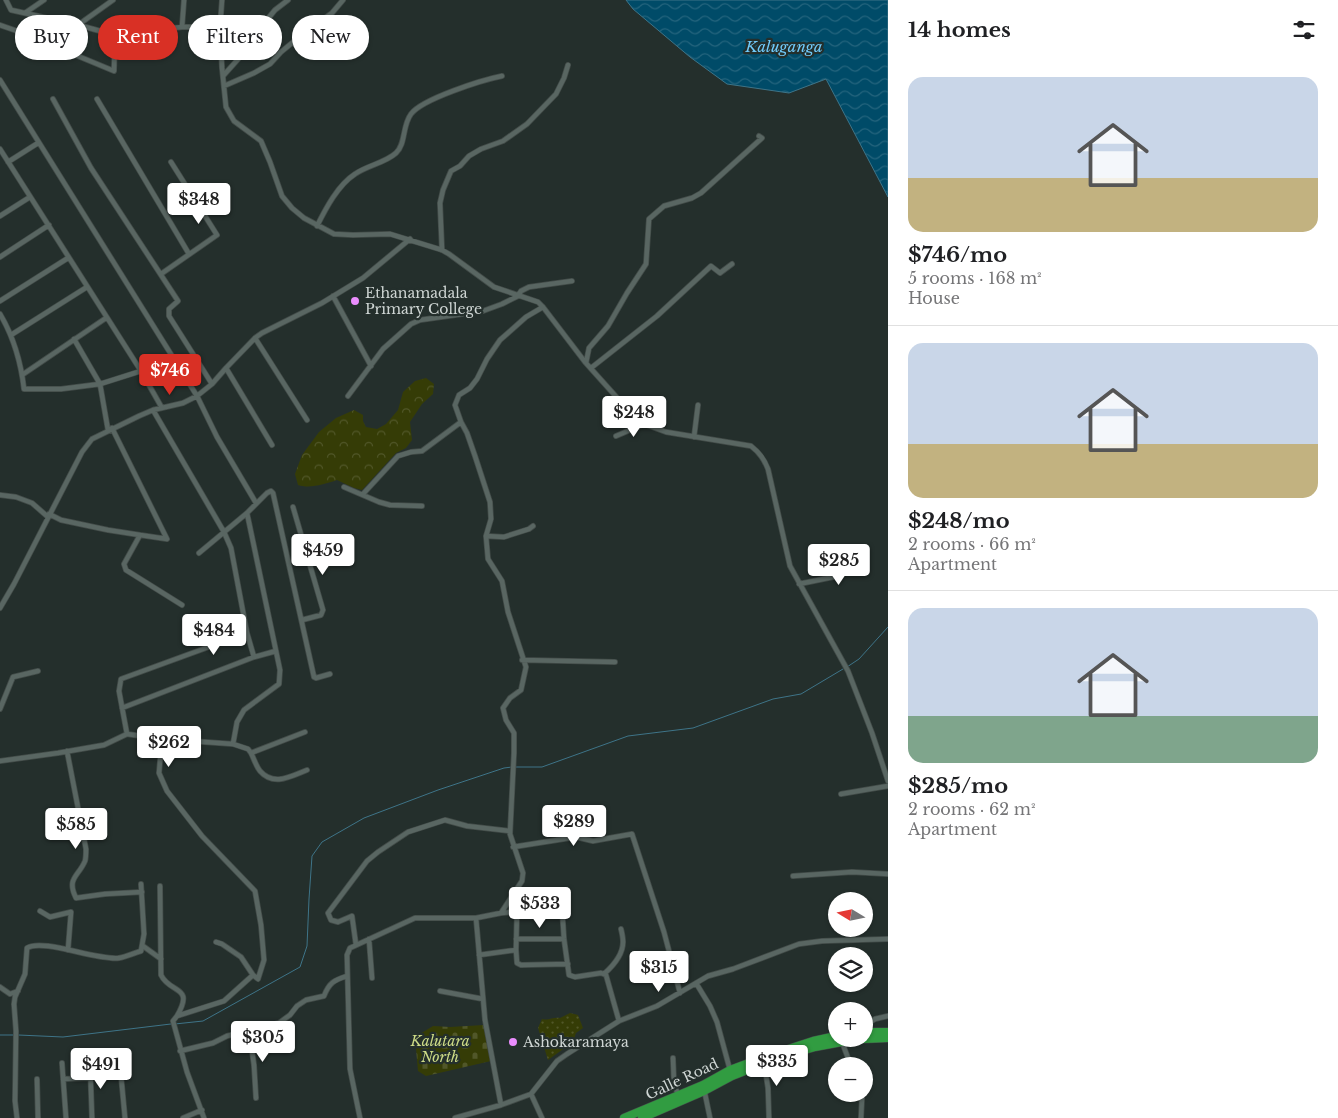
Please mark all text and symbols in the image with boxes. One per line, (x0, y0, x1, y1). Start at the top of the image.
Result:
chip: Buy (15, 15, 88, 60)
chip: Rent (98, 15, 178, 60)
chip: Filters (188, 15, 282, 60)
chip: New (292, 15, 369, 60)
icon: filters (1290, 16, 1318, 44)
text: 14 homes (908, 17, 1011, 43)
water label: Kaluganga (744, 37, 823, 56)
icon: home (1068, 110, 1158, 200)
pin: $348 (169, 182, 229, 225)
text: $348 (178, 189, 220, 209)
text: $746/mo (908, 242, 1007, 268)
text: 5 rooms · 168 m² (908, 268, 1042, 288)
place label: Ethanamadala Primary College (365, 284, 482, 318)
text: House (908, 288, 960, 308)
marker: Ethanamadala Primary College (349, 295, 361, 307)
pin: $746 (140, 354, 200, 396)
text: $746 (150, 360, 190, 380)
icon: home (1068, 375, 1158, 465)
pin: $248 (604, 396, 664, 438)
text: $248 (613, 402, 655, 422)
text: $248/mo (908, 508, 1010, 534)
pin: $459 (293, 534, 353, 576)
text: 2 rooms · 66 m² (908, 534, 1036, 554)
text: $459 (302, 540, 344, 560)
pin: $285 (809, 544, 869, 586)
text: $285 (819, 550, 859, 570)
text: Apartment (908, 554, 997, 574)
pin: $484 (184, 614, 244, 656)
text: $484 (193, 620, 235, 640)
icon: home (1068, 640, 1158, 730)
pin: $262 (139, 726, 199, 768)
text: $262 (148, 732, 190, 752)
text: $285/mo (908, 773, 1008, 799)
text: 2 rooms · 62 m² (908, 799, 1035, 819)
pin: $289 (544, 804, 604, 847)
pin: $585 (46, 808, 106, 850)
text: $289 (553, 811, 595, 831)
text: $585 (56, 814, 96, 834)
text: Apartment (908, 819, 997, 839)
pin: $533 (510, 886, 570, 929)
north arrow (828, 892, 872, 938)
map controls (828, 892, 873, 1102)
text: $533 (520, 893, 560, 913)
button: layers (828, 947, 873, 992)
pin: $315 (629, 950, 689, 993)
text: $315 (641, 957, 678, 977)
button: + (828, 1002, 873, 1047)
pin: $305 (233, 1020, 293, 1063)
text: $305 (242, 1027, 284, 1047)
park label: Kalutara North (409, 1032, 470, 1066)
place label: Ashokaramaya (522, 1033, 629, 1051)
marker: Ashokaramaya (507, 1036, 519, 1048)
pin: $335 (747, 1044, 807, 1087)
pin: $491 (71, 1048, 131, 1090)
text: $335 (757, 1051, 797, 1071)
text: $491 (82, 1054, 120, 1074)
street label: Galle Road (643, 1054, 722, 1104)
button: − (828, 1057, 873, 1102)

